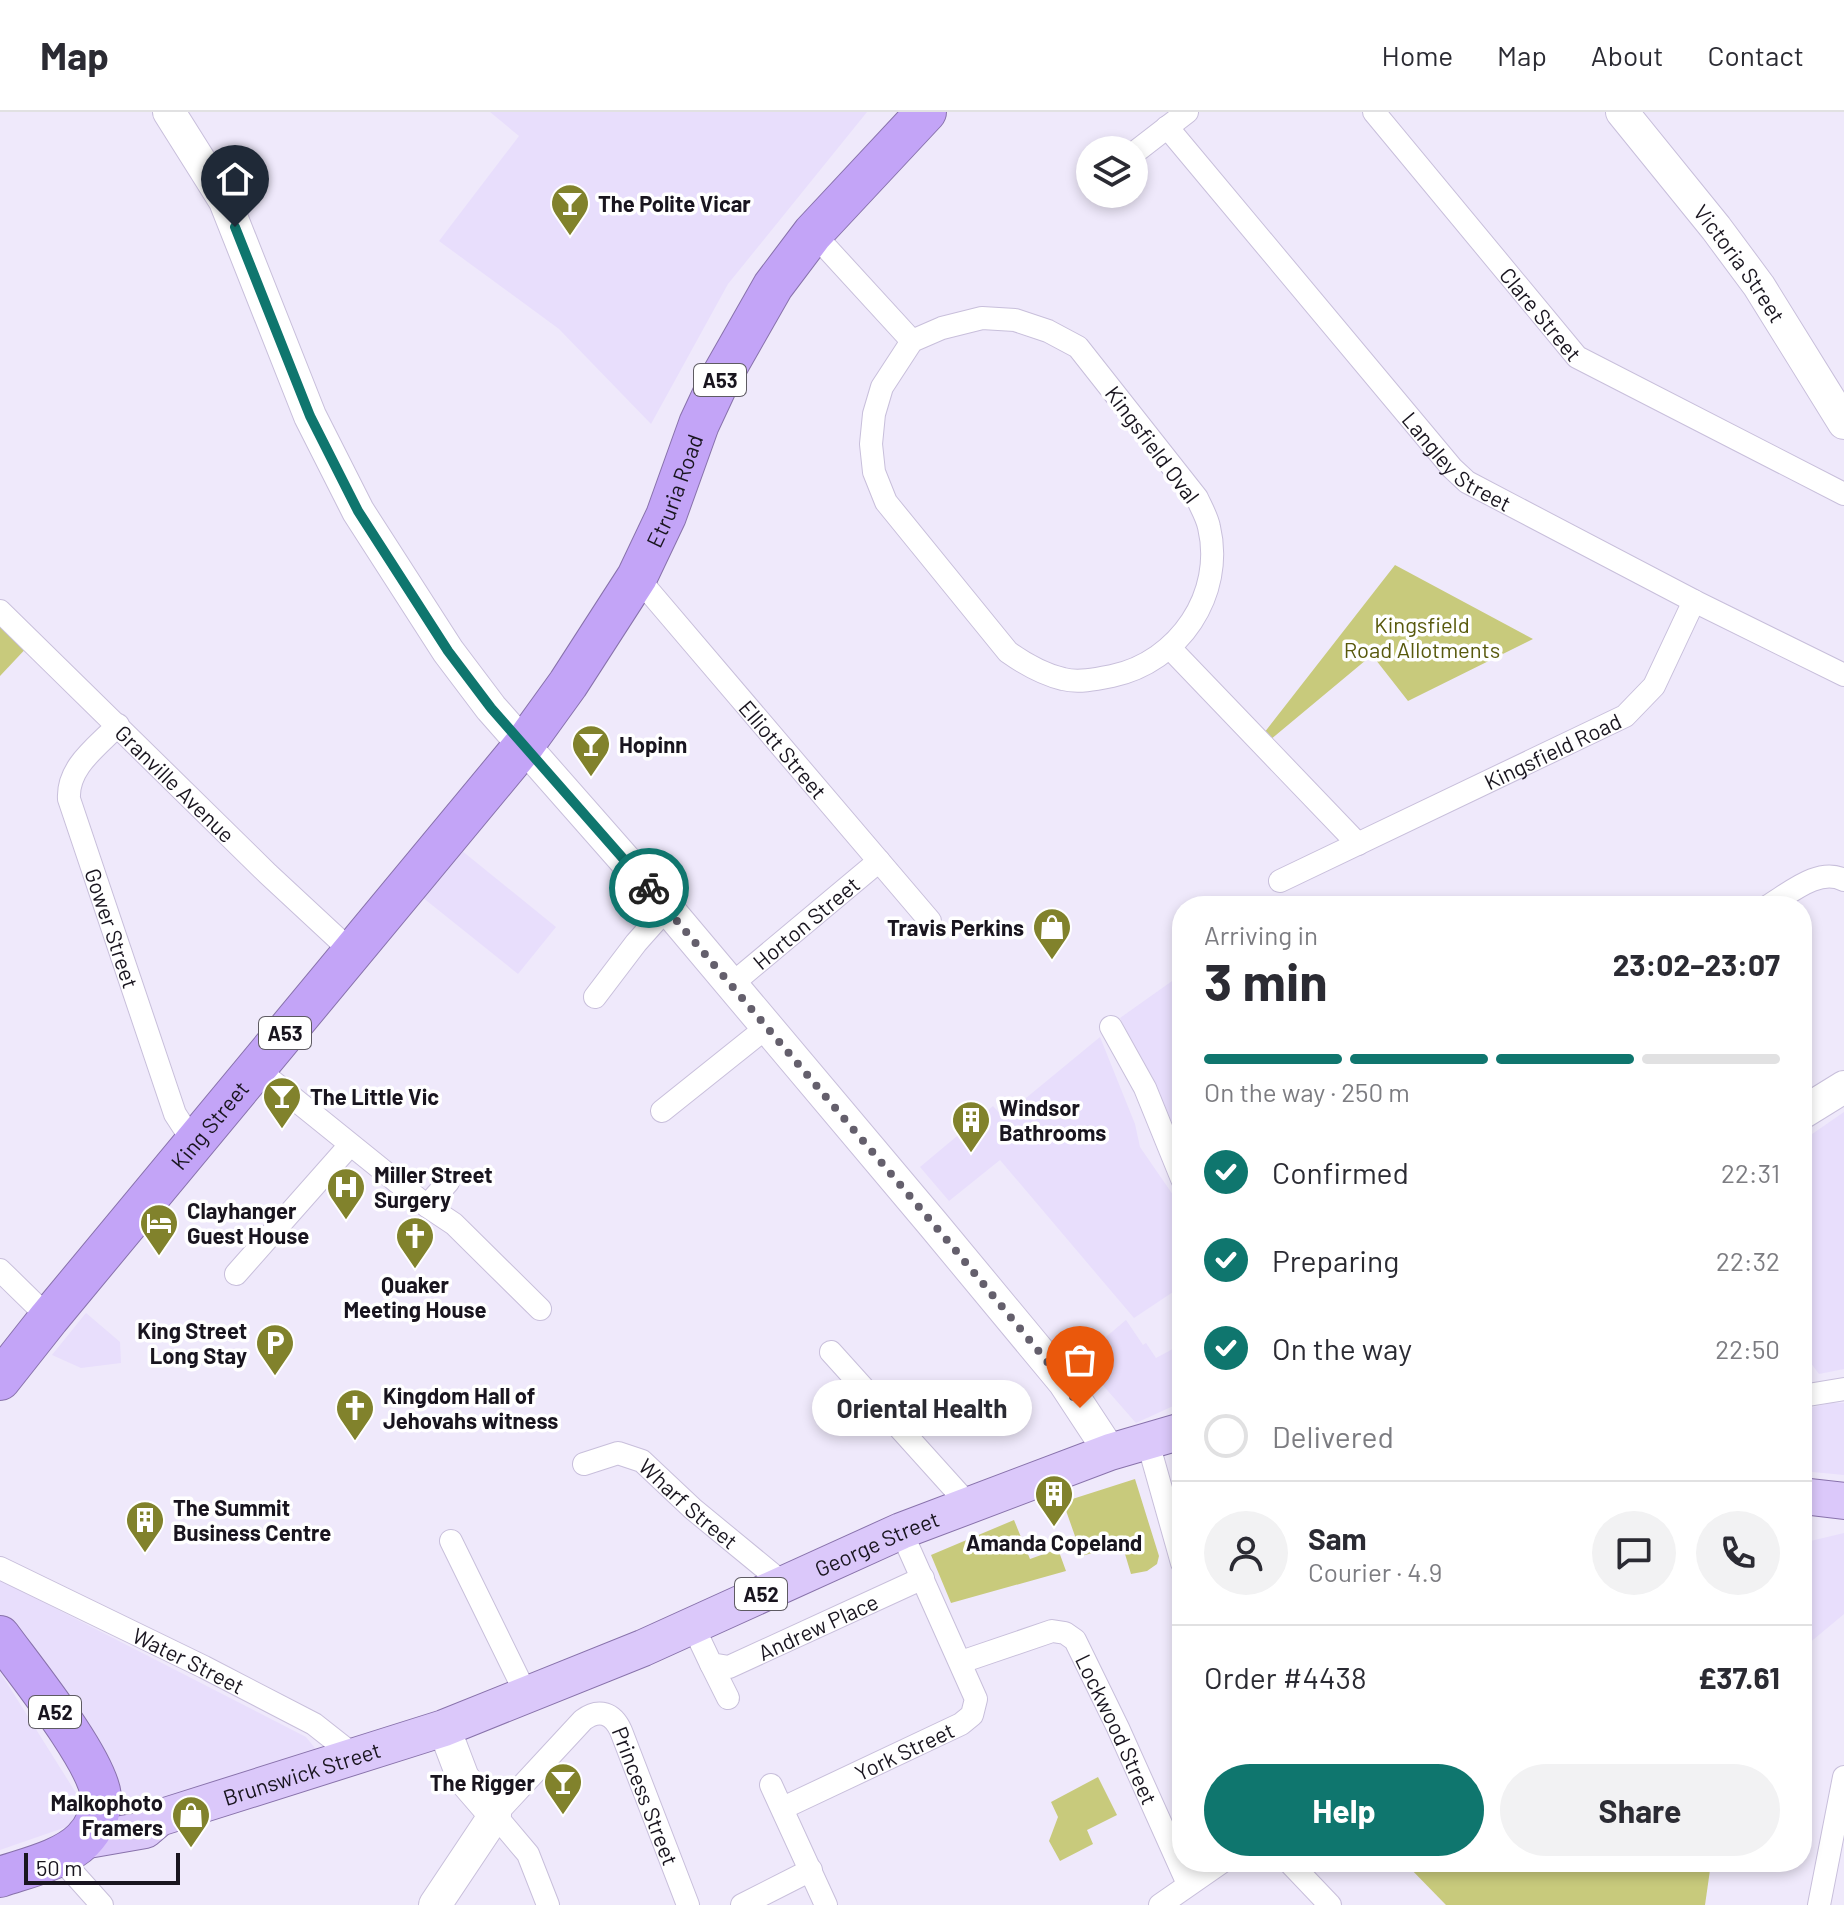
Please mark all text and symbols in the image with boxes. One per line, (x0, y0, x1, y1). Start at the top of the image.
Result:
text: Map (40, 32, 109, 78)
text: Home (1382, 38, 1453, 72)
text: Map (1497, 38, 1547, 72)
text: About (1591, 38, 1663, 72)
text: Contact (1707, 38, 1804, 72)
map controls (1076, 136, 1148, 208)
button: layers (1076, 136, 1148, 208)
pin (201, 145, 269, 227)
icon: home (213, 157, 257, 201)
bar icon: The Polite Vicar (549, 182, 591, 237)
place label: The Polite Vicar (598, 190, 751, 216)
street label: Victoria Street (1689, 199, 1791, 327)
street label: Clare Street (1495, 262, 1587, 366)
road number: A53 (694, 364, 746, 396)
street label: Kingsfield Oval (1101, 380, 1205, 508)
street label: Langley Street (1397, 406, 1516, 516)
street label: Etruria Road (640, 430, 707, 551)
park label: Kingsfield Road Allotments (1344, 611, 1500, 662)
street label: Elliott Street (734, 694, 833, 804)
street label: Kingsfield Road (1480, 707, 1625, 794)
street label: Granville Avenue (111, 719, 241, 847)
bar icon: Hopinn (570, 723, 612, 778)
place label: Hopinn (619, 731, 687, 757)
courier (609, 848, 689, 928)
street label: Gower Street (80, 865, 145, 991)
icon: bike (627, 866, 671, 910)
street label: Horton Street (747, 870, 864, 974)
shop icon: Travis Perkins (1031, 906, 1073, 961)
place label: Travis Perkins (887, 914, 1024, 940)
text: Arriving in (1204, 919, 1318, 950)
text: 23:02–23:07 (1613, 946, 1780, 982)
text: 3 min (1204, 949, 1328, 1011)
road number: A53 (259, 1017, 311, 1049)
street label: King Street (165, 1075, 253, 1174)
bar icon: The Little Vic (261, 1075, 303, 1130)
text: On the way · 250 m (1204, 1076, 1410, 1107)
place label: The Little Vic (310, 1083, 439, 1109)
place label: Windsor Bathrooms (999, 1094, 1106, 1145)
building icon: Windsor Bathrooms (950, 1099, 992, 1154)
icon: check (1204, 1150, 1248, 1194)
text: Confirmed (1272, 1154, 1409, 1190)
text: 22:31 (1721, 1157, 1780, 1188)
place label: Miller Street Surgery (374, 1161, 493, 1212)
hospital icon: Miller Street Surgery (325, 1166, 367, 1221)
place label: Clayhanger Guest House (187, 1197, 309, 1248)
hotel icon: Clayhanger Guest House (138, 1202, 180, 1257)
church icon: Quaker Meeting House (394, 1215, 436, 1270)
icon: check (1204, 1238, 1248, 1282)
text: Preparing (1272, 1242, 1399, 1278)
text: 22:32 (1716, 1245, 1780, 1276)
place label: Quaker Meeting House (343, 1271, 487, 1322)
place label: King Street Long Stay (137, 1317, 247, 1368)
parking icon: King Street Long Stay (254, 1322, 296, 1377)
pin (1046, 1326, 1114, 1408)
icon: check (1204, 1326, 1248, 1370)
text: On the way (1272, 1330, 1412, 1366)
text: 22:50 (1715, 1333, 1780, 1364)
icon: bag (1058, 1338, 1102, 1382)
callout: Oriental Health (812, 1380, 1032, 1436)
place label: Kingdom Hall of Jehovahs witness (383, 1382, 558, 1433)
church icon: Kingdom Hall of Jehovahs witness (334, 1387, 376, 1442)
text: Oriental Health (837, 1392, 1007, 1423)
text: Delivered (1272, 1418, 1394, 1454)
street label: Wharf Street (634, 1452, 743, 1554)
building icon: Amanda Copeland (1033, 1473, 1075, 1528)
place label: The Summit Business Centre (173, 1494, 331, 1545)
building icon: The Summit Business Centre (124, 1499, 166, 1554)
street label: George Street (810, 1505, 943, 1581)
button: person (1204, 1511, 1288, 1595)
button: chat (1592, 1511, 1676, 1595)
button: phone (1696, 1511, 1780, 1595)
text: Sam (1308, 1520, 1367, 1556)
place label: Amanda Copeland (966, 1529, 1142, 1555)
text: Courier · 4.9 (1308, 1556, 1442, 1587)
road number: A52 (735, 1578, 787, 1610)
street label: Andrew Place (754, 1588, 882, 1665)
street label: Water Street (129, 1621, 249, 1699)
street label: Lockwood Street (1071, 1650, 1163, 1808)
text: Order #4438 (1204, 1659, 1367, 1695)
text: £37.61 (1698, 1659, 1780, 1695)
road number: A52 (29, 1696, 81, 1728)
street label: York Street (850, 1716, 958, 1785)
street label: Princess Street (607, 1722, 684, 1869)
street label: Brunswick Street (220, 1736, 384, 1810)
bar icon: The Rigger (542, 1761, 584, 1816)
button: Help (1204, 1764, 1484, 1856)
button: Share (1500, 1764, 1780, 1856)
place label: The Rigger (430, 1769, 536, 1795)
place label: Malkophoto Framers (50, 1789, 163, 1840)
shop icon: Malkophoto Framers (170, 1794, 212, 1849)
scale bar (24, 1849, 180, 1885)
text: 50 m (36, 1854, 82, 1880)

